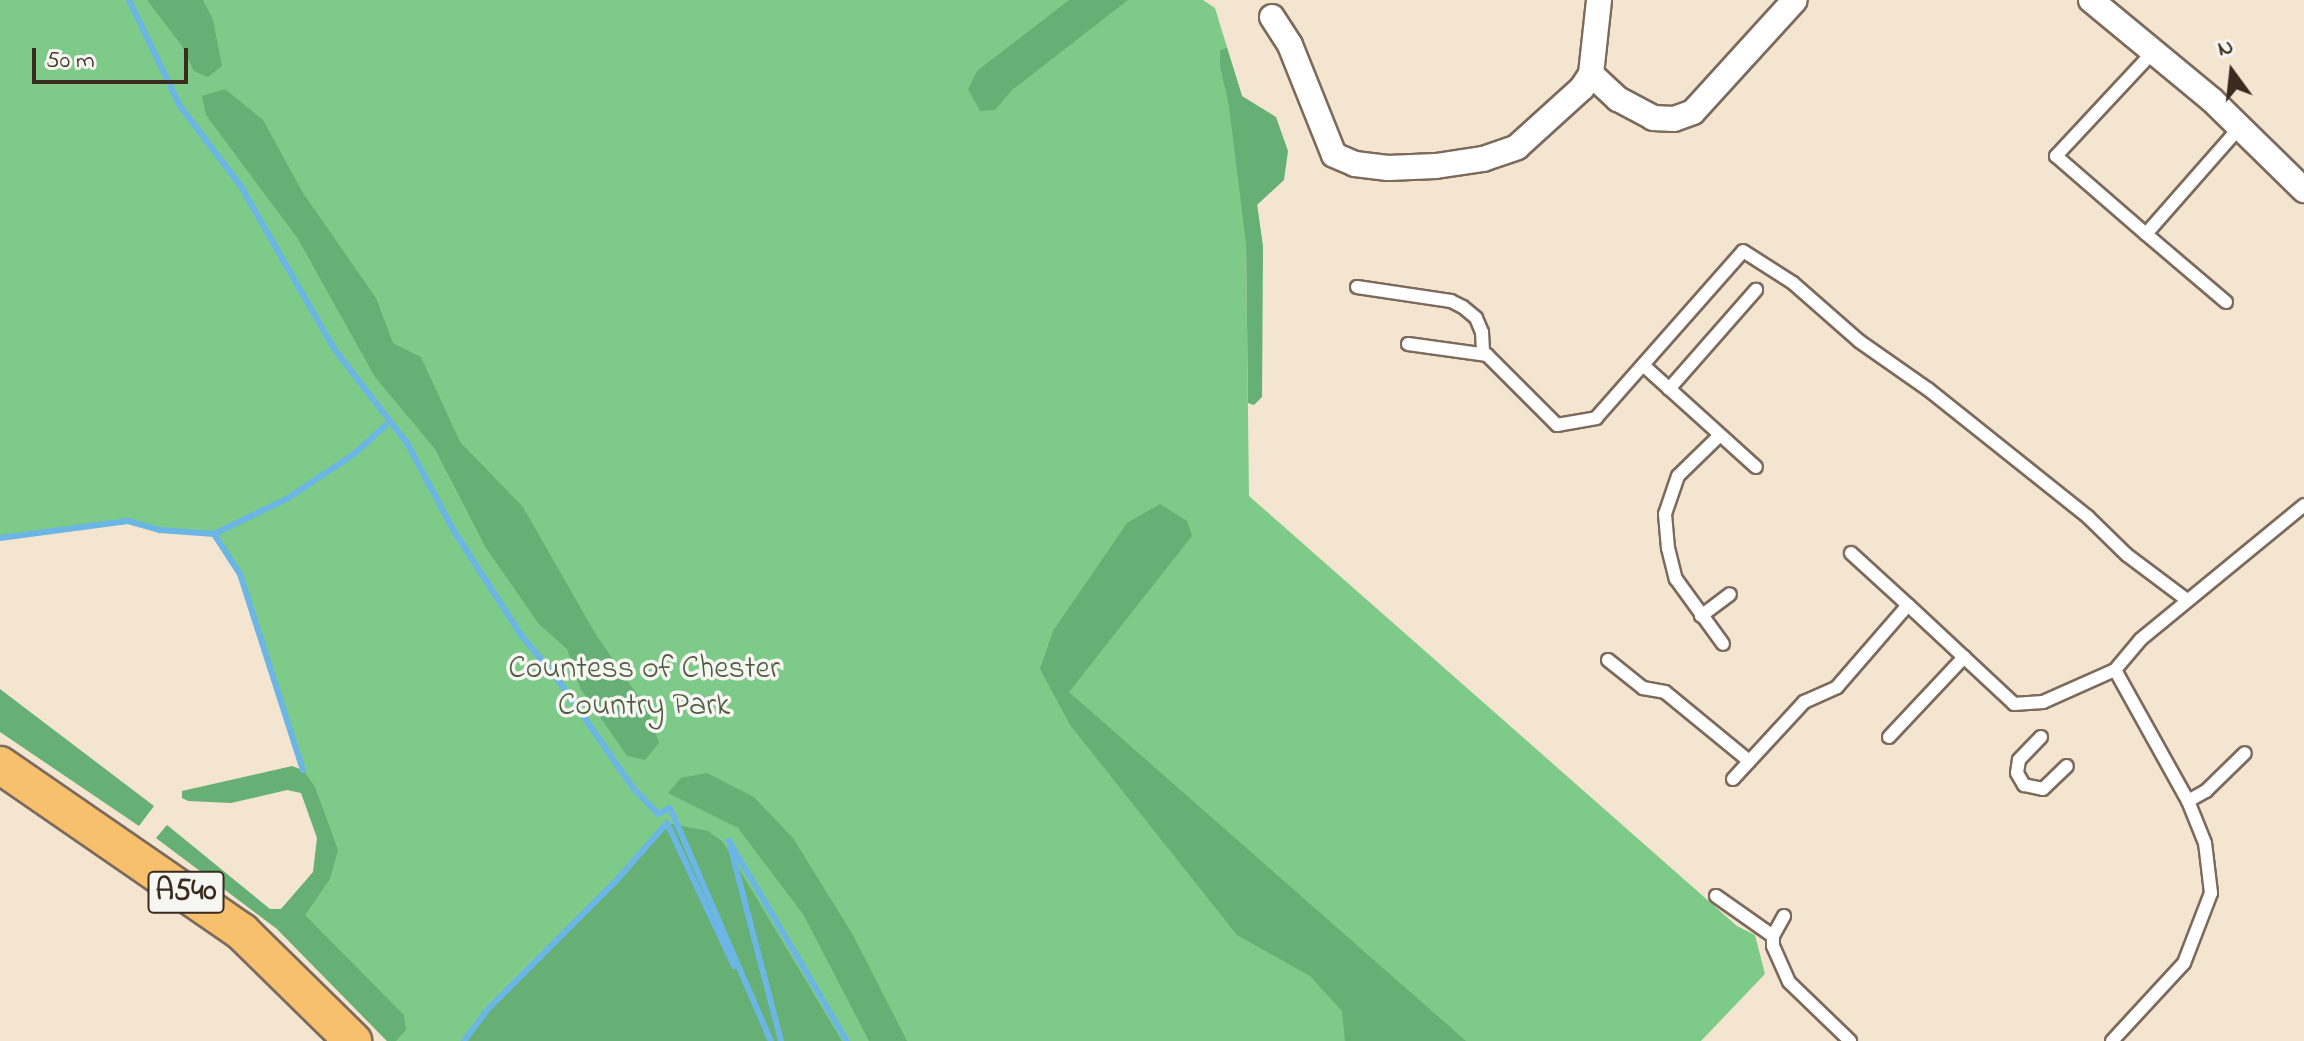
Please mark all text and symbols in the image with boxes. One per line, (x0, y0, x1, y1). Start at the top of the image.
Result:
text: N (2214, 31, 2237, 66)
scale bar (36, 32, 192, 82)
north arrow (2192, 32, 2272, 112)
text: 50 m (46, 44, 95, 79)
park label: Countess of Chester Country Park (508, 652, 780, 727)
road number: A540 (146, 866, 226, 918)

